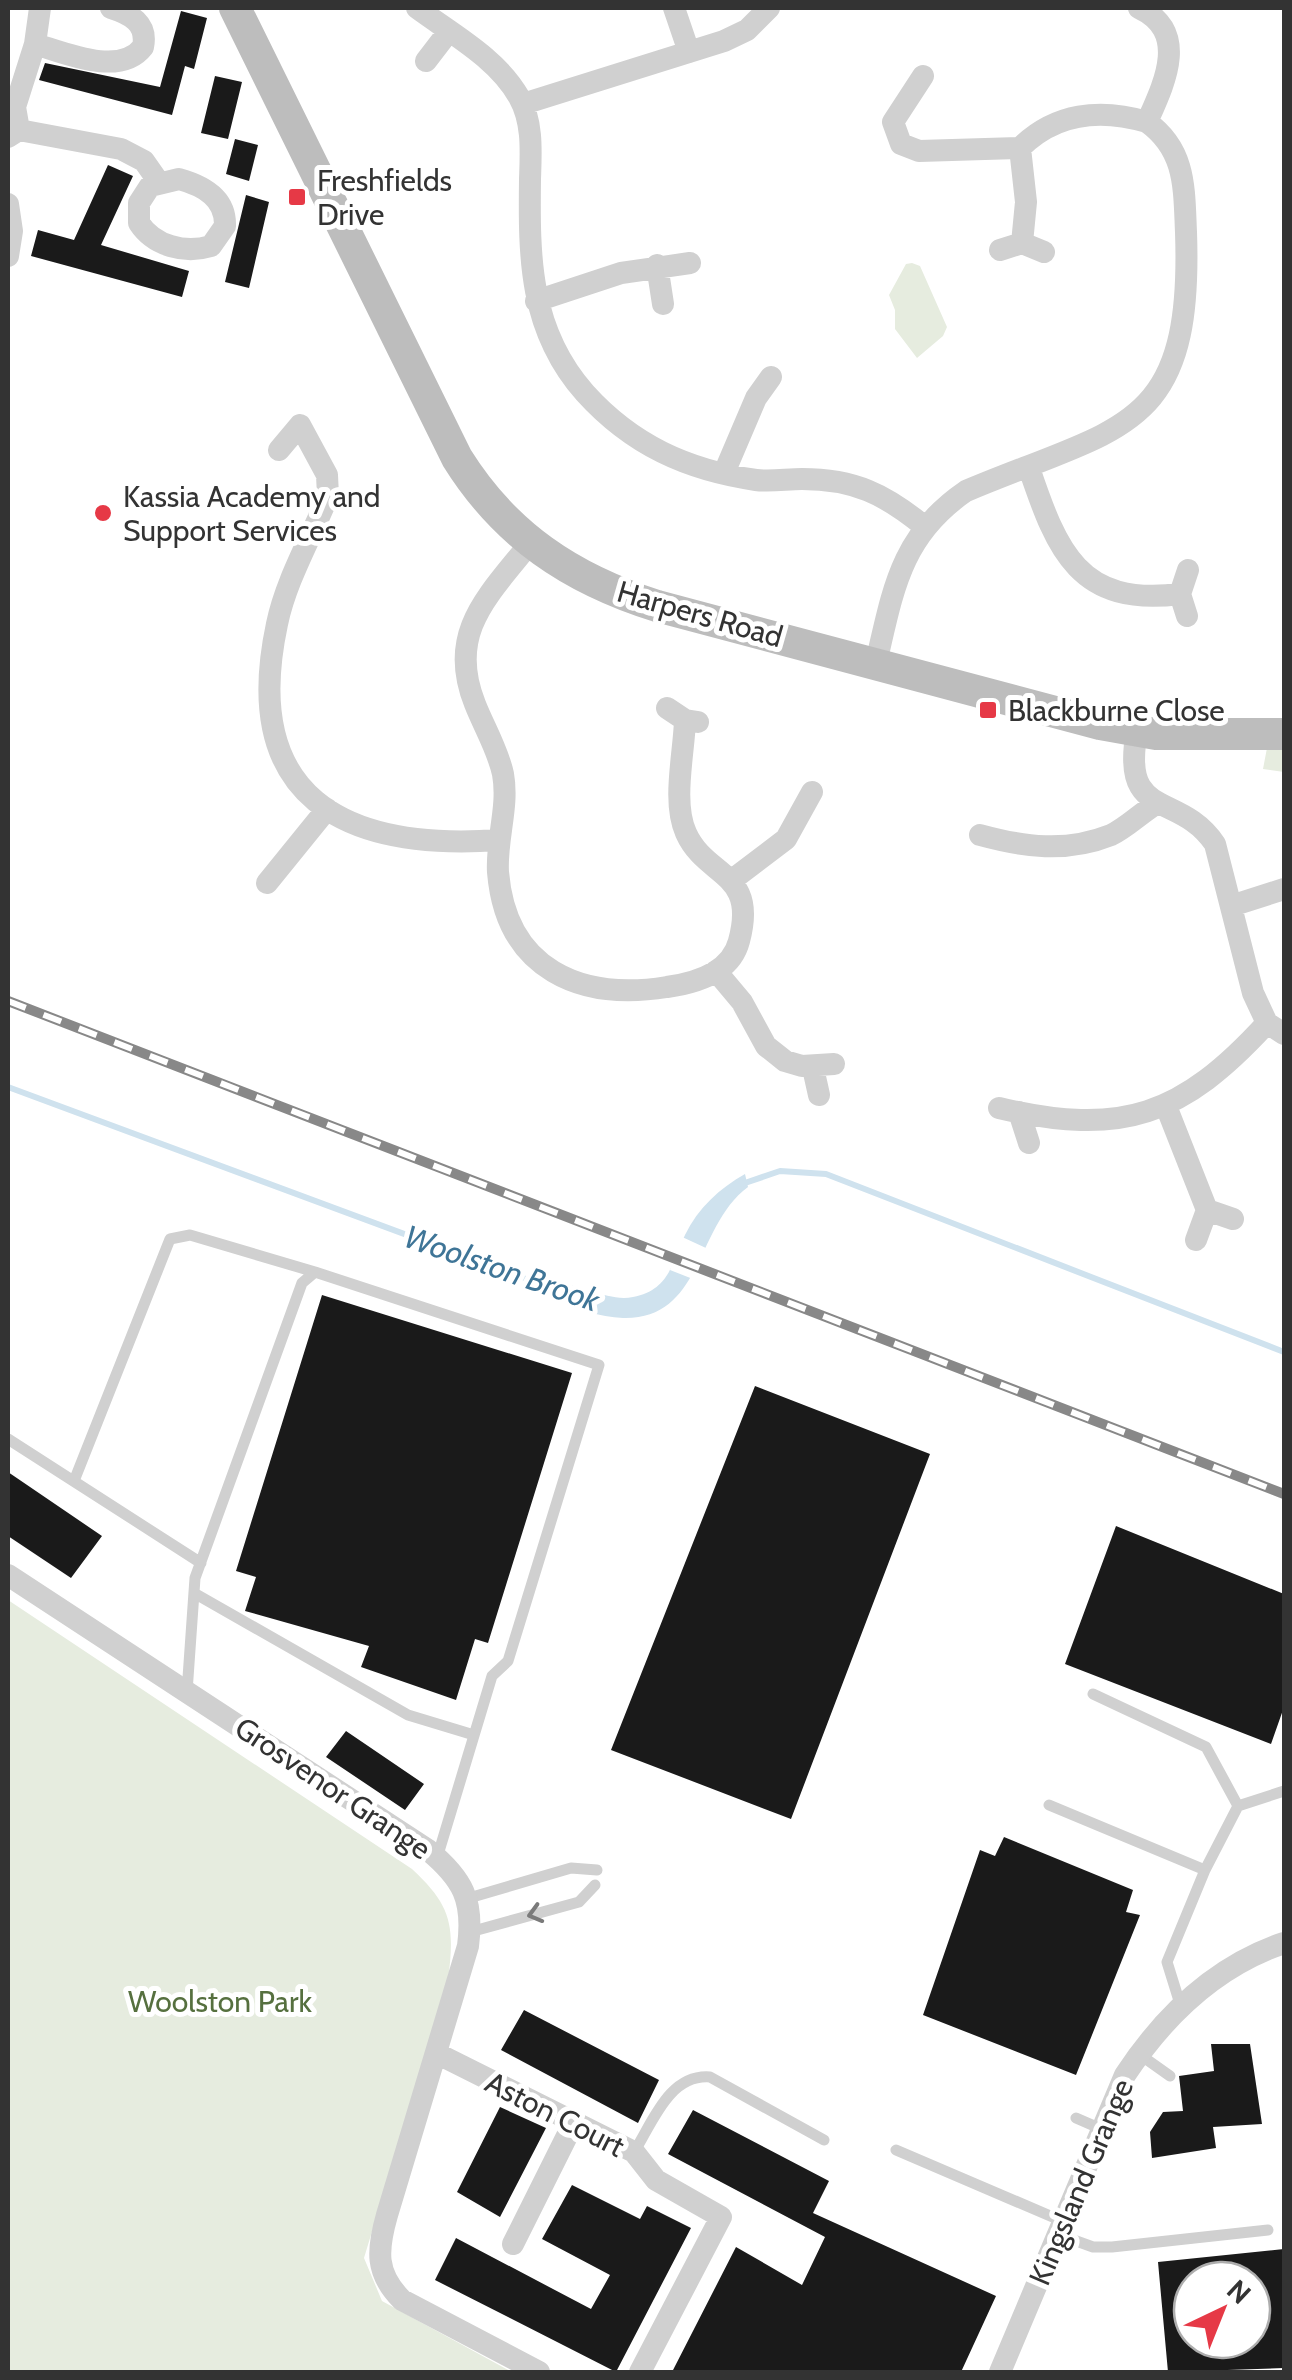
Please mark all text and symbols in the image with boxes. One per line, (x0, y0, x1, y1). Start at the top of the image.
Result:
place label: Freshfields Drive (317, 162, 452, 233)
marker: Freshfields Drive (286, 186, 308, 208)
place label: Kassia Academy and Support Services (123, 478, 381, 549)
marker: Kassia Academy and Support Services (92, 502, 114, 524)
street label: Harpers Road (613, 573, 787, 655)
place label: Blackburne Close (1008, 692, 1225, 729)
marker: Blackburne Close (977, 699, 999, 721)
water label: Woolston Brook (400, 1216, 606, 1320)
street label: Grosvenor Grange (228, 1709, 438, 1867)
one-way arrow (528, 1902, 545, 1923)
park label: Woolston Park (128, 1983, 312, 2020)
street label: Aston Court (479, 2063, 631, 2165)
street label: Kingsland Grange (1021, 2073, 1141, 2291)
north arrow (1172, 2260, 1272, 2360)
text: N (1220, 2273, 1258, 2311)

